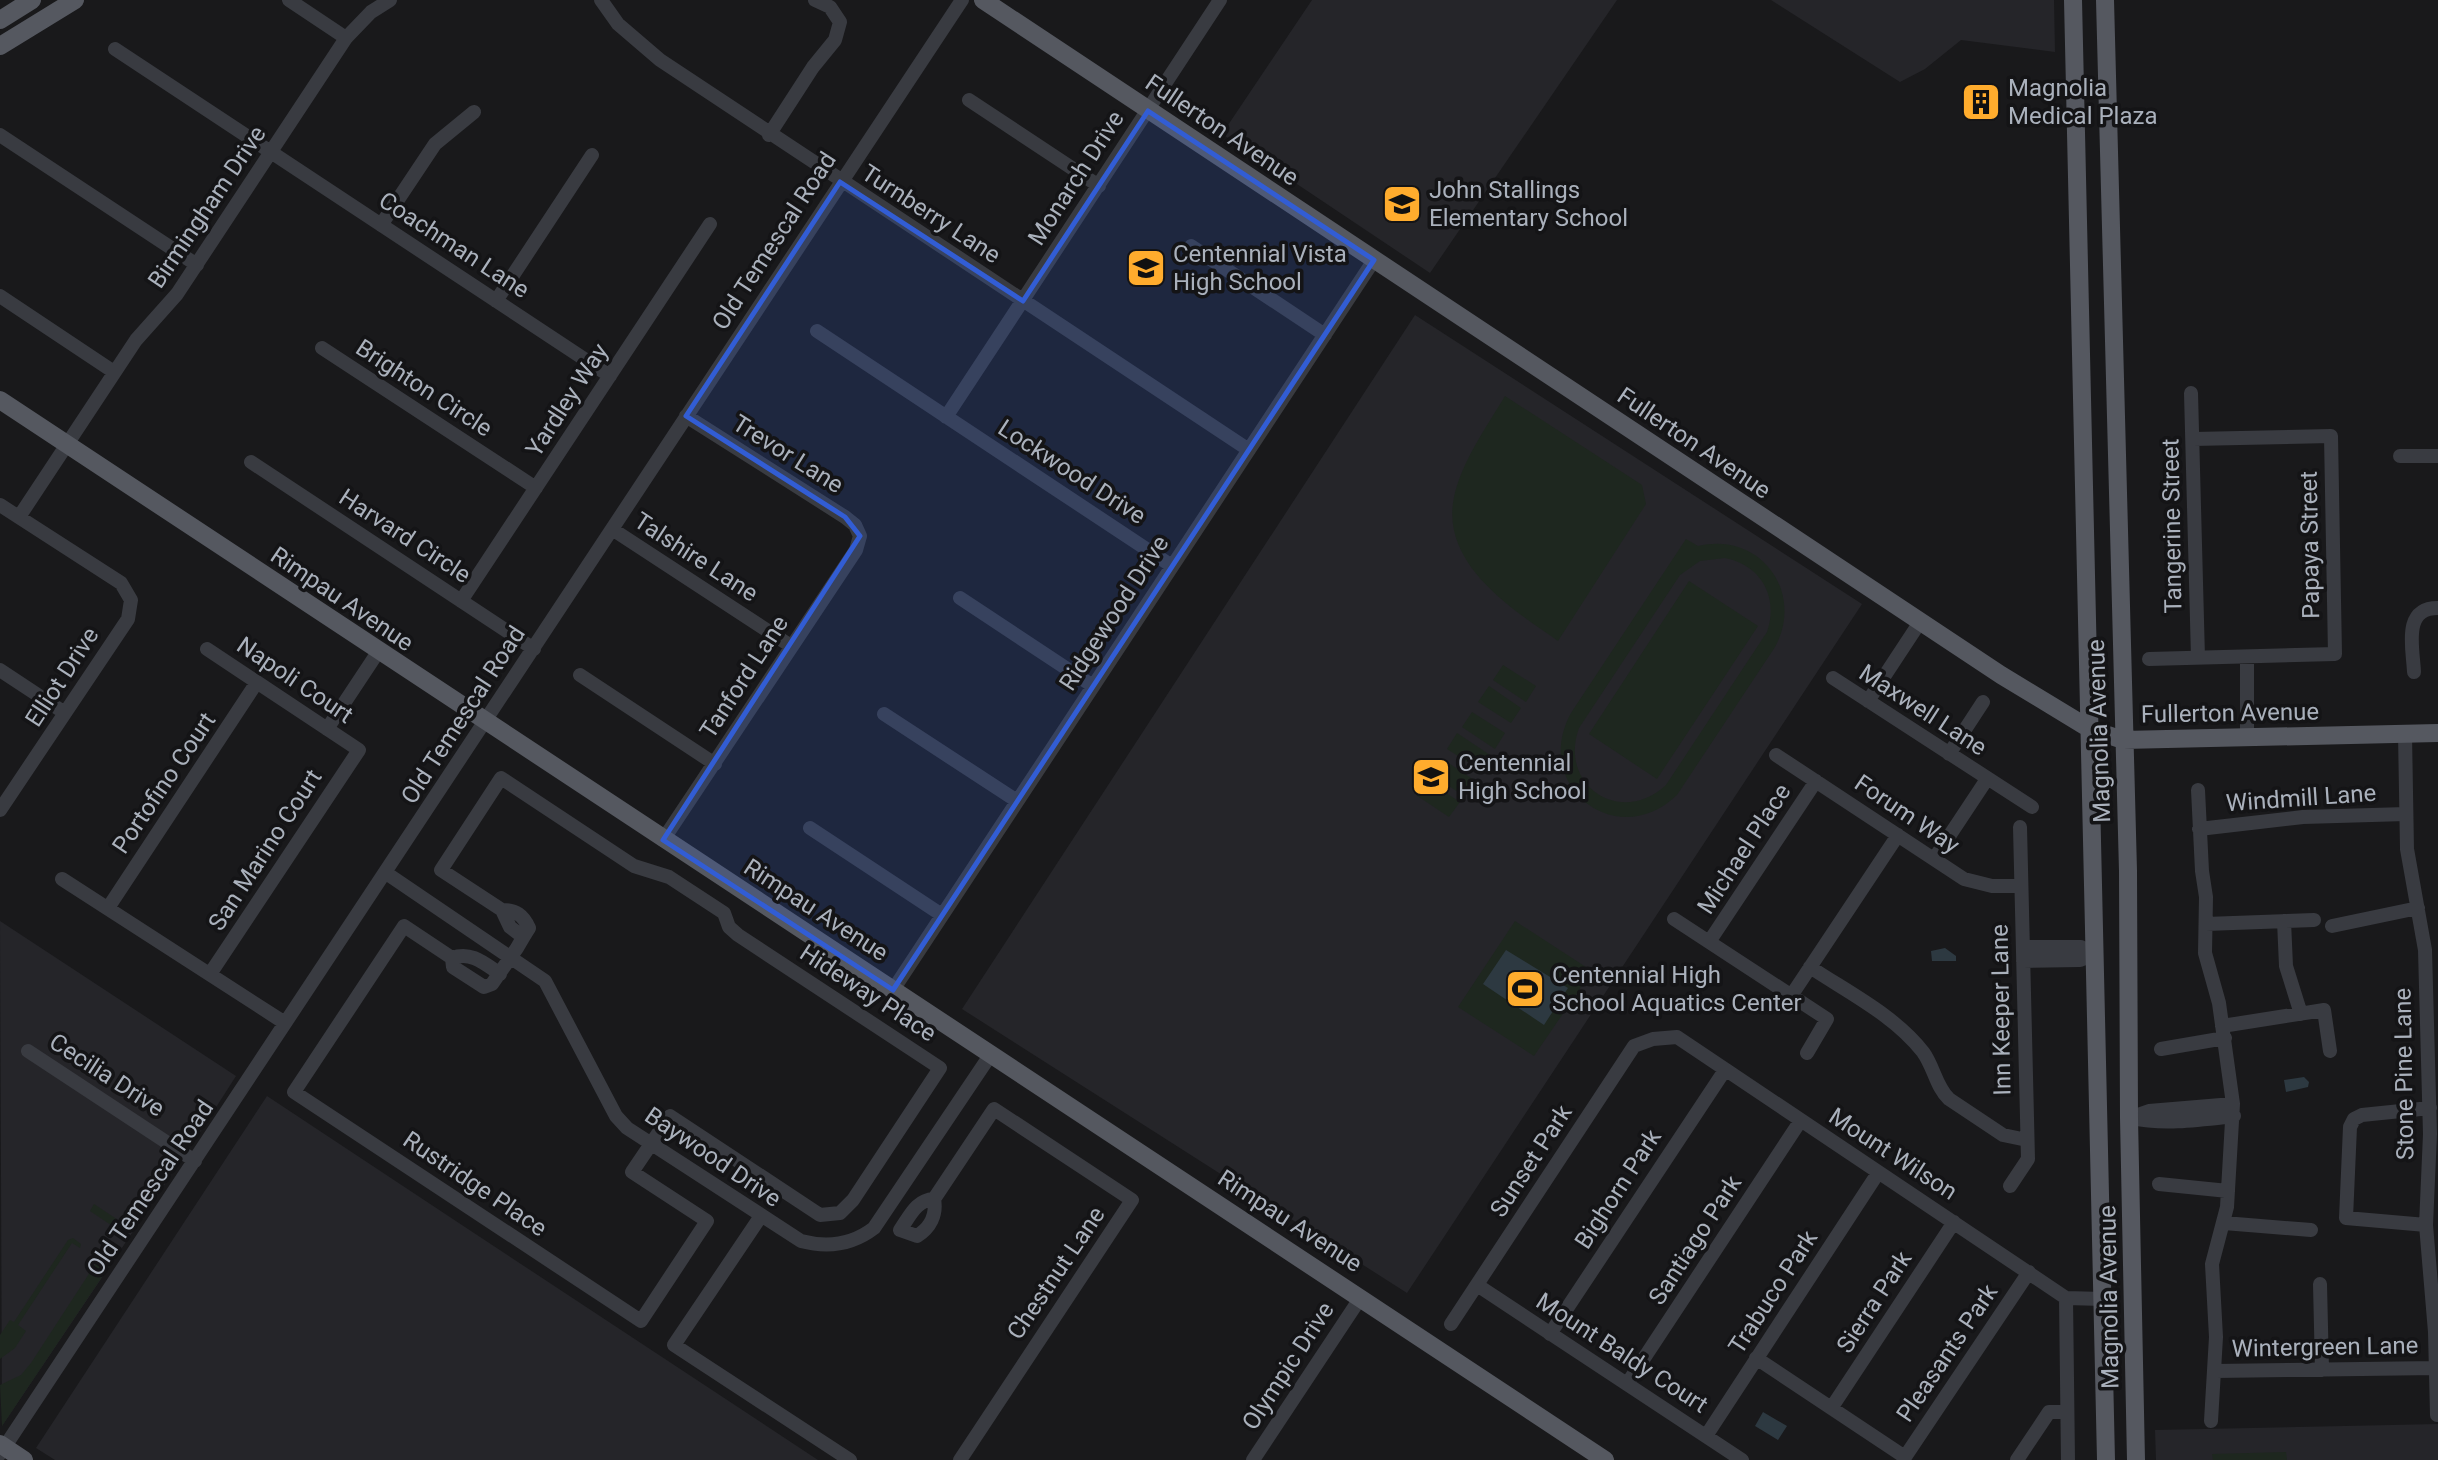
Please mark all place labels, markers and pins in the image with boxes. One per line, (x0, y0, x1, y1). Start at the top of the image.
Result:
place label: Magnolia Medical Plaza (2008, 74, 2157, 130)
building icon: Magnolia Medical Plaza (1960, 81, 2002, 123)
place label: John Stallings Elementary School (1429, 176, 1628, 232)
school or university icon: John Stallings Elementary School (1381, 183, 1423, 225)
place label: Centennial Vista High School (1173, 240, 1347, 296)
school or university icon: Centennial Vista High School (1125, 247, 1167, 289)
place label: Centennial High School (1458, 749, 1587, 805)
school or university icon: Centennial High School (1410, 756, 1452, 798)
place label: Centennial High School Aquatics Center (1552, 961, 1802, 1017)
sports icon: Centennial High School Aquatics Center (1504, 968, 1546, 1010)

